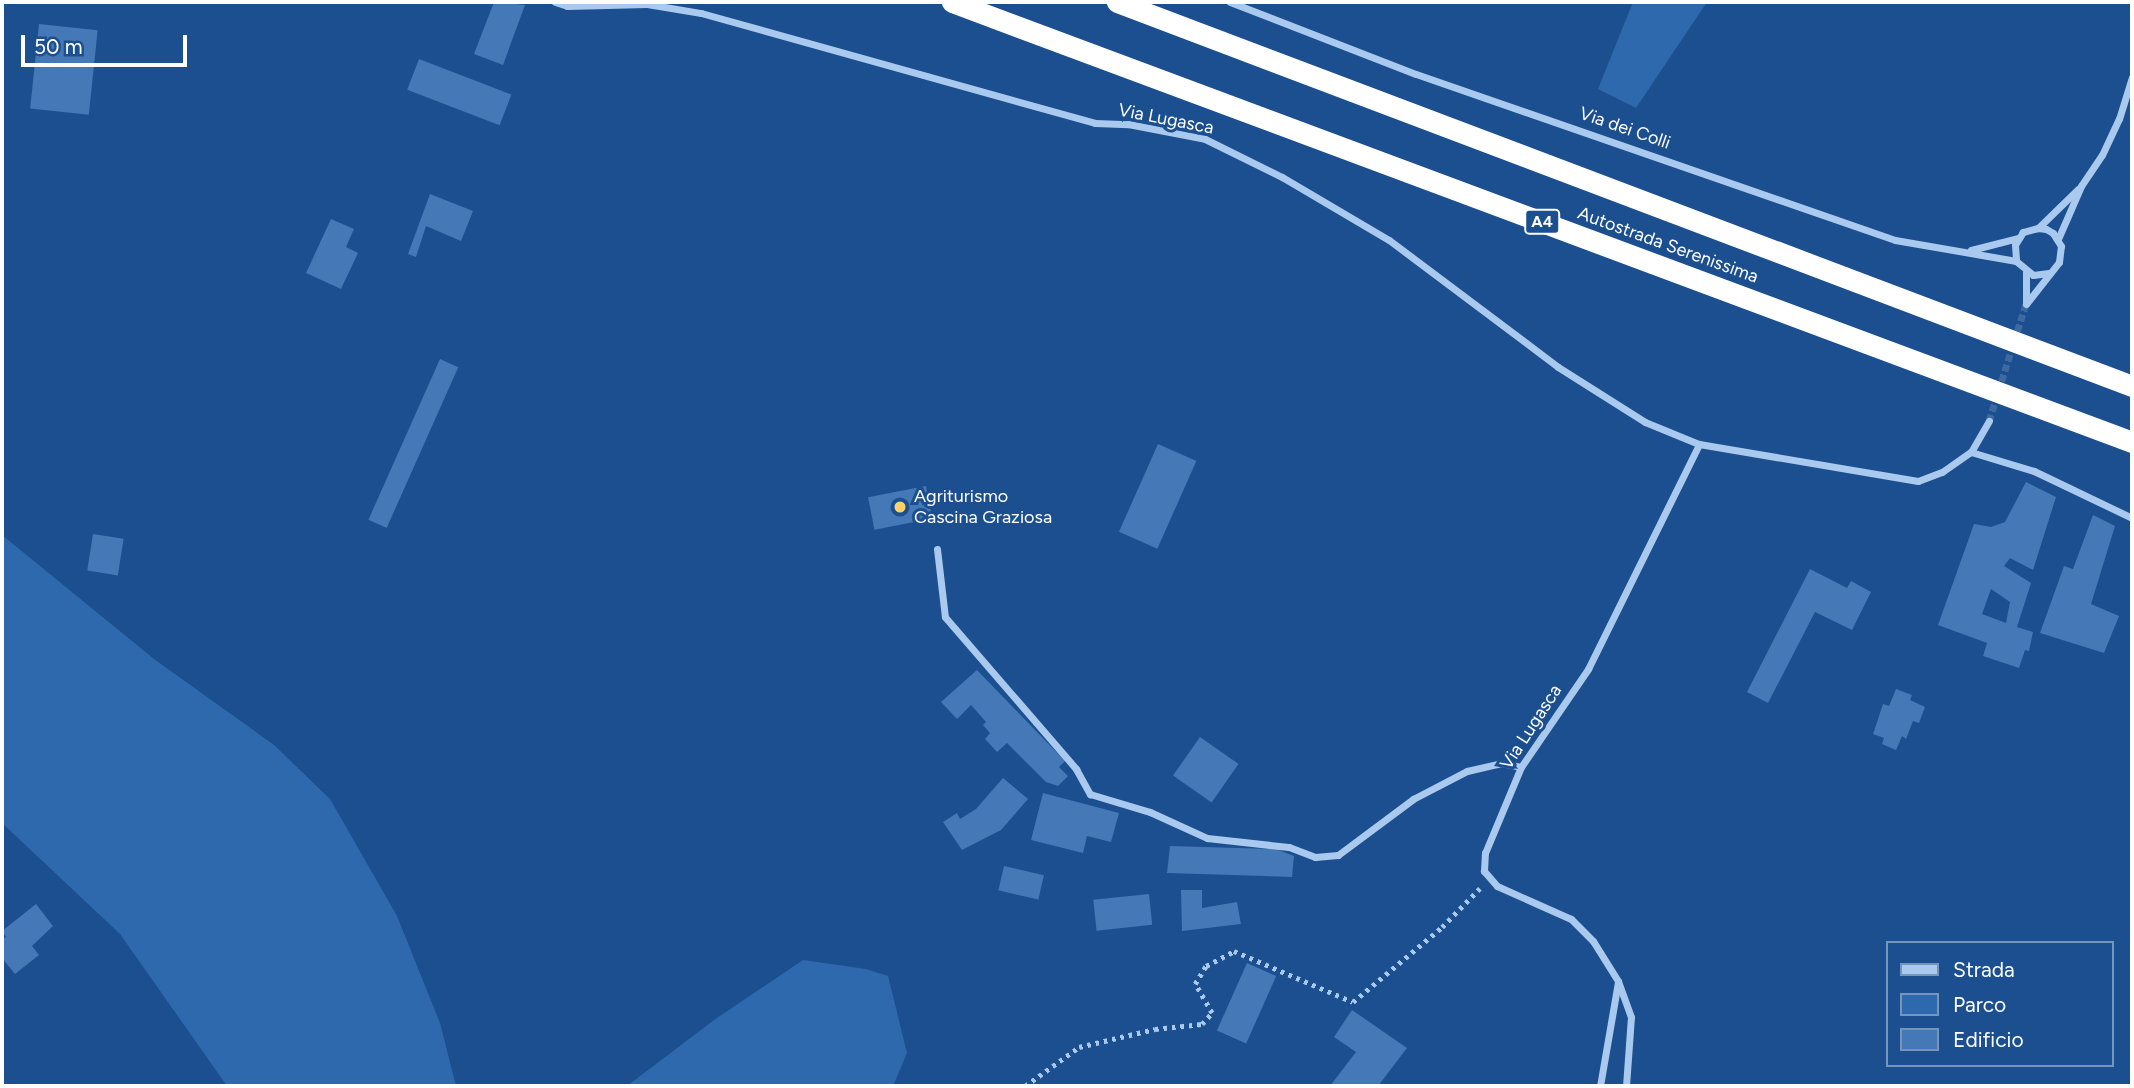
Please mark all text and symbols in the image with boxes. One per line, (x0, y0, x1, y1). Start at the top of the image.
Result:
scale bar (24, 21, 191, 65)
text: 50 m (34, 34, 83, 59)
street label: Via Lugasca (1116, 99, 1216, 139)
street label: Via dei Colli (1577, 102, 1673, 154)
street label: Autostrada Serenissima (1575, 202, 1761, 288)
road number: A4 (1523, 210, 1561, 234)
place label: Agriturismo Cascina Graziosa (914, 486, 1052, 528)
marker: Agriturismo Cascina Graziosa (892, 499, 908, 515)
street label: Via Lugasca (1496, 681, 1566, 773)
legend (1885, 941, 2113, 1067)
text: Strada (1953, 957, 2015, 982)
text: Parco (1953, 992, 2006, 1017)
text: Edificio (1953, 1027, 2024, 1052)

